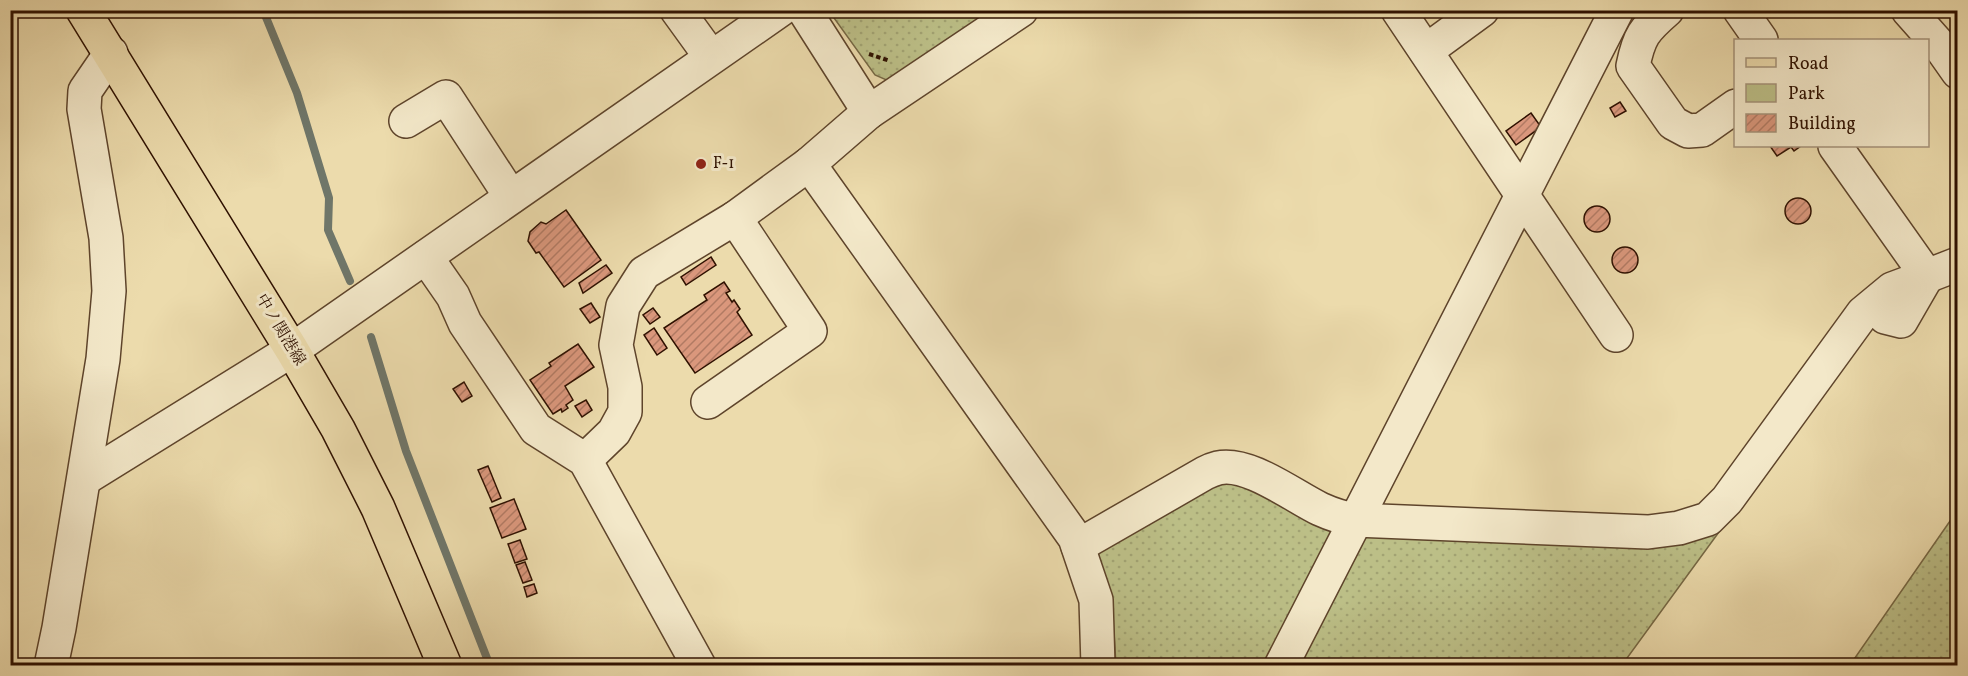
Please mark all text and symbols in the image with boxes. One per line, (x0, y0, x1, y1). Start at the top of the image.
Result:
legend (1734, 39, 1929, 147)
text: Road (1788, 52, 1829, 77)
text: Park (1788, 82, 1825, 107)
text: Building (1788, 112, 1856, 137)
place label: F-1 (713, 153, 734, 175)
marker: F-1 (694, 157, 708, 171)
street label: 中ノ関港線 (250, 290, 310, 370)

